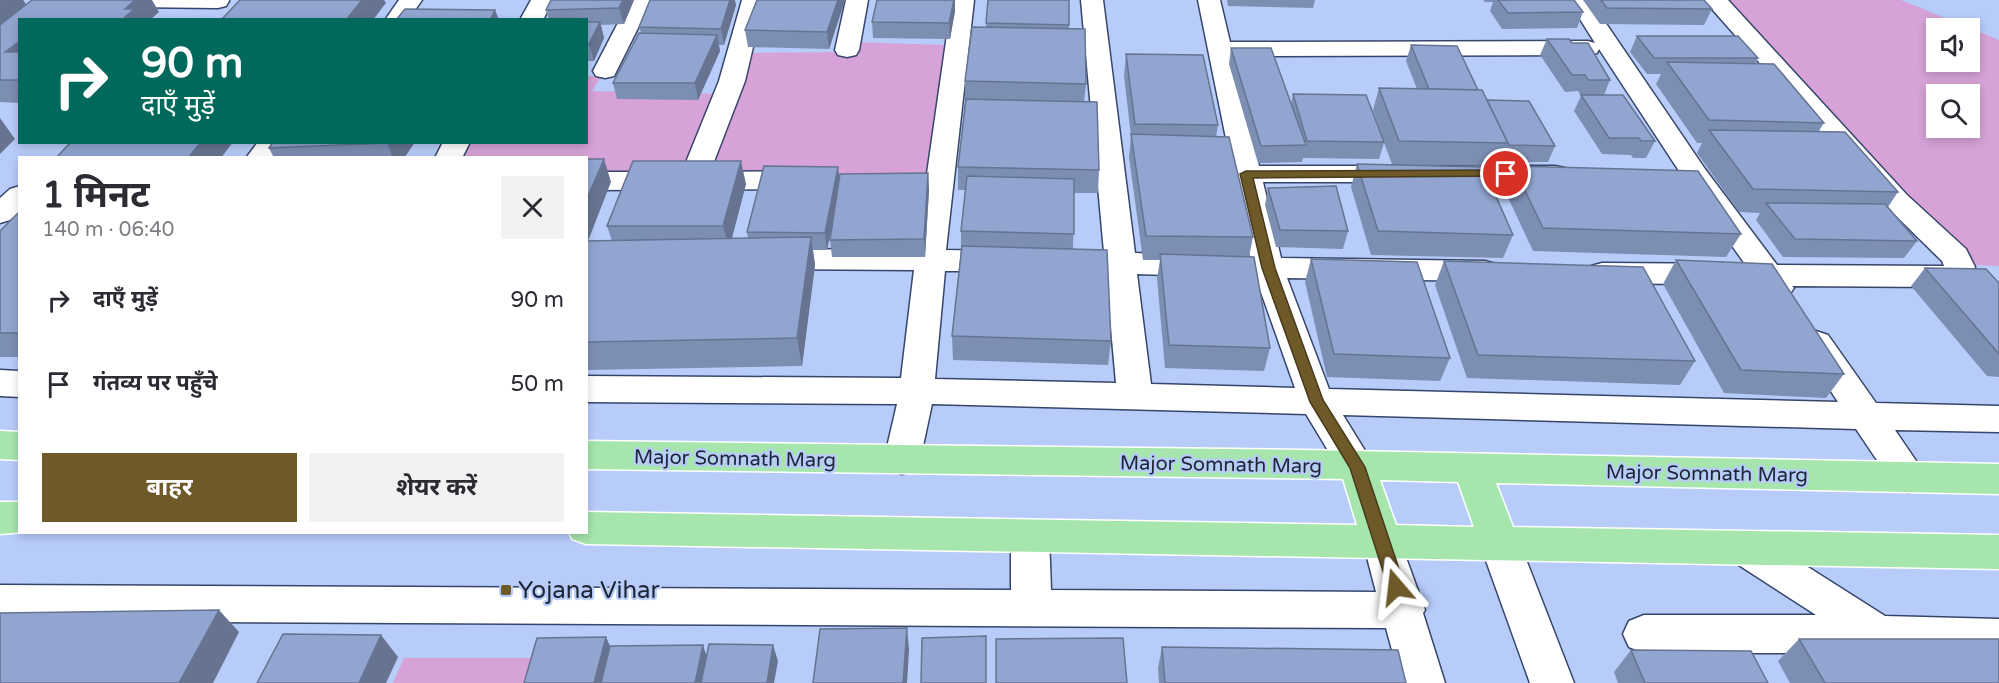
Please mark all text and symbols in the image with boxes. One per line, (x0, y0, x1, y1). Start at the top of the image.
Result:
map controls (1926, 18, 1980, 138)
button: sound (1926, 18, 1980, 72)
text: 90 m (141, 38, 243, 89)
icon: right (42, 42, 120, 120)
button: search (1926, 84, 1980, 138)
text: दाएँ मुड़ें (141, 89, 215, 122)
pin (1480, 148, 1531, 199)
icon: arrive (1489, 157, 1522, 190)
text: 1 मिनट (42, 174, 150, 217)
button: close (501, 176, 564, 239)
text: 140 m · 06:40 (42, 218, 174, 242)
icon: right (42, 284, 75, 317)
text: दाएँ मुड़ें (93, 286, 158, 312)
text: 90 m (510, 287, 564, 313)
icon: arrive (42, 368, 75, 401)
text: गंतव्य पर पहुँचे (93, 370, 218, 396)
text: 50 m (510, 371, 564, 397)
street label: Major Somnath Marg (634, 445, 836, 473)
street label: Major Somnath Marg (1120, 451, 1322, 479)
button: बाहर (42, 453, 297, 522)
button: शेयर करें (309, 453, 564, 522)
street label: Major Somnath Marg (1606, 460, 1808, 488)
position arrow (1364, 555, 1428, 619)
place label: Yojana Vihar (518, 576, 661, 605)
marker: Yojana Vihar (499, 583, 513, 597)

